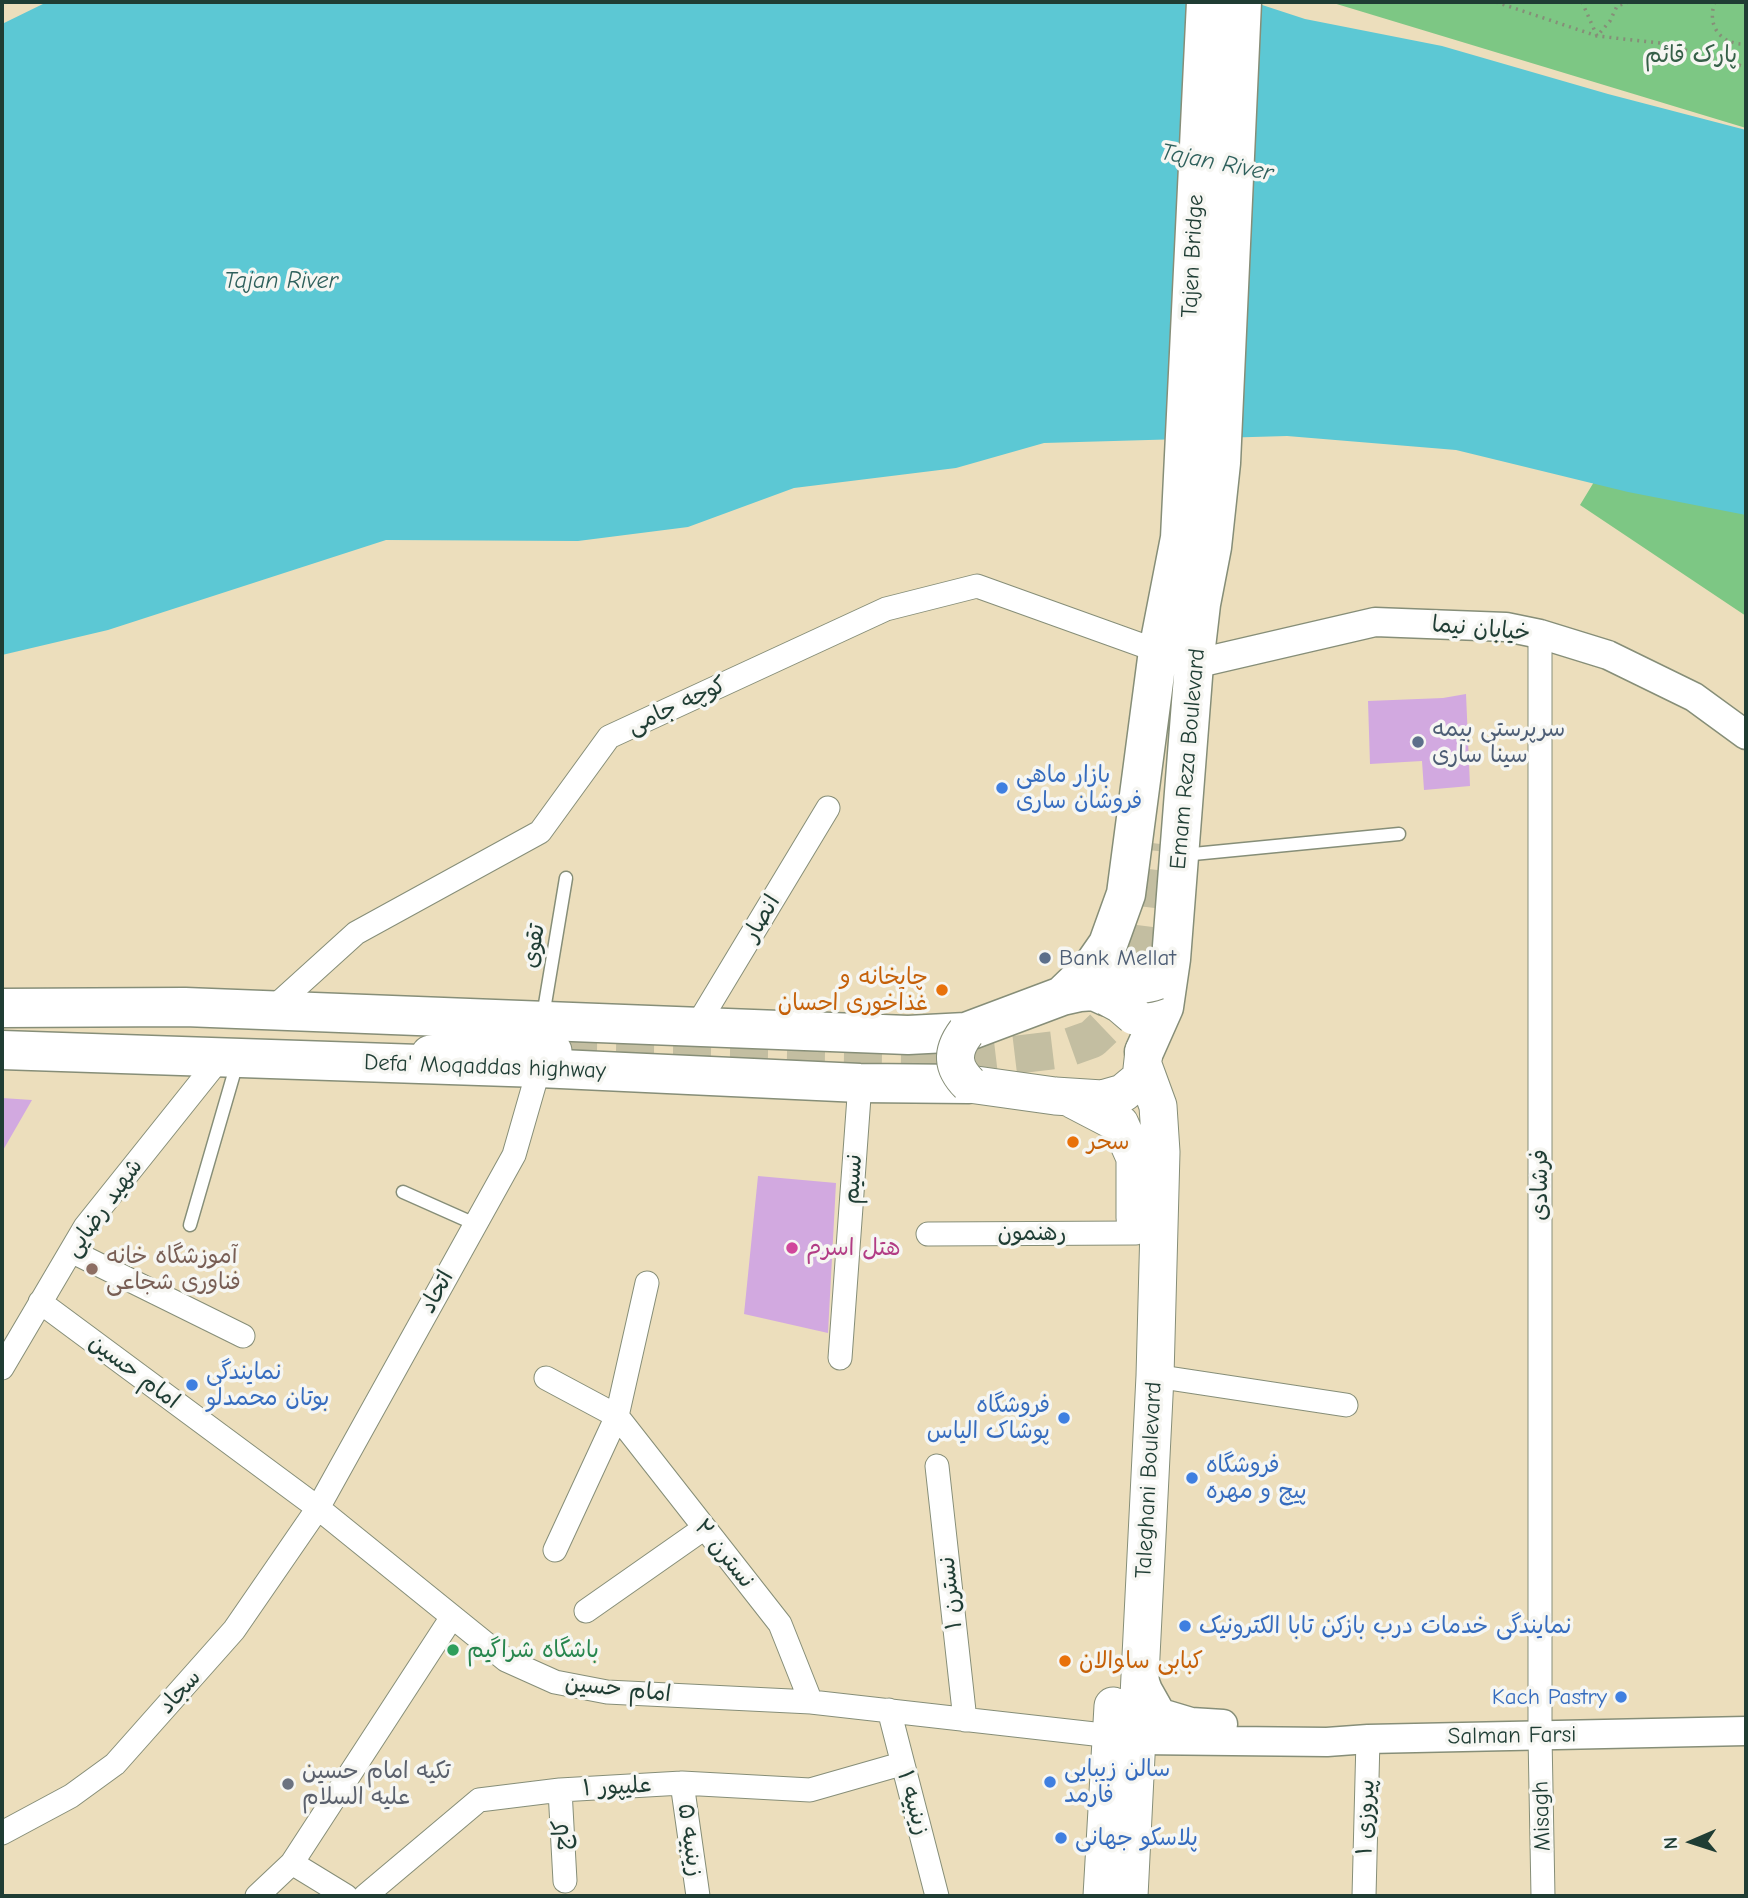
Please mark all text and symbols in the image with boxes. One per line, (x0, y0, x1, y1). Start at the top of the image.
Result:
park label: پارک قائم (1645, 41, 1737, 69)
water label: Tajan River (1158, 138, 1276, 188)
street label: Tajen Bridge (1176, 194, 1210, 318)
water label: Tajan River (224, 267, 338, 295)
street label: خیابان نیما (1431, 611, 1531, 647)
street label: Emam Reza Boulevard (1165, 647, 1211, 871)
street label: کوچه جامی (623, 671, 731, 741)
place label: سرپرستی بیمه سینا ساری (1432, 715, 1565, 769)
marker: سرپرستی بیمه سینا ساری (1410, 734, 1426, 750)
place label: بازار ماهی فروشان ساری (1016, 761, 1142, 815)
marker: بازار ماهی فروشان ساری (994, 780, 1010, 796)
street label: انصار (737, 890, 787, 946)
street label: تقوی (517, 922, 551, 970)
place label: Bank Mellat (1059, 944, 1176, 972)
marker: Bank Mellat (1037, 950, 1053, 966)
place label: چایخانه و غذاخوری احسان (778, 963, 928, 1017)
marker: چایخانه و غذاخوری احسان (934, 982, 950, 998)
street label: Defa' Moqaddas highway (363, 1049, 607, 1085)
place label: سحر (1087, 1128, 1129, 1156)
marker: سحر (1065, 1134, 1081, 1150)
street label: فرشادی (1526, 1149, 1554, 1221)
street label: نسیم (837, 1153, 869, 1205)
street label: شهید رضایی (59, 1154, 149, 1262)
street label: رهنمون (998, 1219, 1066, 1247)
place label: هتل اسرم (806, 1234, 900, 1262)
marker: هتل اسرم (784, 1240, 800, 1256)
place label: آموزشگاه خانه فناوری شجاعی (106, 1242, 241, 1296)
marker: آموزشگاه خانه فناوری شجاعی (84, 1261, 100, 1277)
street label: اتحاد (414, 1266, 460, 1318)
street label: امام حسین (83, 1329, 185, 1415)
place label: نمایندگی بوتان محمدلو (206, 1358, 330, 1412)
marker: نمایندگی بوتان محمدلو (184, 1377, 200, 1393)
street label: Taleghani Boulevard (1130, 1381, 1168, 1579)
place label: فروشگاه پوشاک الیاس (927, 1391, 1050, 1445)
marker: فروشگاه پوشاک الیاس (1056, 1410, 1072, 1426)
place label: فروشگاه پیچ و مهره (1206, 1451, 1307, 1505)
marker: فروشگاه پیچ و مهره (1184, 1470, 1200, 1486)
street label: نسترن ۲ (688, 1514, 760, 1594)
street label: نسترن ۱ (933, 1555, 969, 1631)
place label: نمایندگی خدمات درب بازکن تابا الکترونیک (1199, 1612, 1572, 1640)
marker: نمایندگی خدمات درب بازکن تابا الکترونیک (1177, 1618, 1193, 1634)
place label: باشگاه شراگیم (467, 1636, 599, 1664)
marker: باشگاه شراگیم (445, 1642, 461, 1658)
place label: کبابی ساوالان (1079, 1647, 1203, 1675)
marker: کبابی ساوالان (1057, 1653, 1073, 1669)
street label: سجاد (153, 1664, 207, 1720)
street label: امام حسین (563, 1670, 673, 1708)
place label: Kach Pastry (1492, 1683, 1607, 1711)
marker: Kach Pastry (1613, 1689, 1629, 1705)
street label: Salman Farsi (1447, 1721, 1577, 1751)
place label: سالن زیبایی فارمد (1064, 1755, 1170, 1809)
place label: تکیه امام حسین علیه السلام (302, 1757, 451, 1811)
street label: زینبیه ۱ (891, 1767, 935, 1839)
street label: علیپور ۱ (582, 1771, 652, 1803)
marker: سالن زیبایی فارمد (1042, 1774, 1058, 1790)
marker: تکیه امام حسین علیه السلام (280, 1776, 296, 1792)
street label: پیروزی ١ (1351, 1779, 1381, 1855)
street label: Misagh (1527, 1780, 1557, 1852)
street label: زینبیه ۵ (671, 1802, 709, 1878)
north arrow (1657, 1807, 1727, 1877)
street label: کاج (547, 1819, 577, 1851)
place label: پلاسکو جهانی (1075, 1824, 1198, 1852)
marker: پلاسکو جهانی (1053, 1830, 1069, 1846)
text: N (1660, 1836, 1682, 1850)

